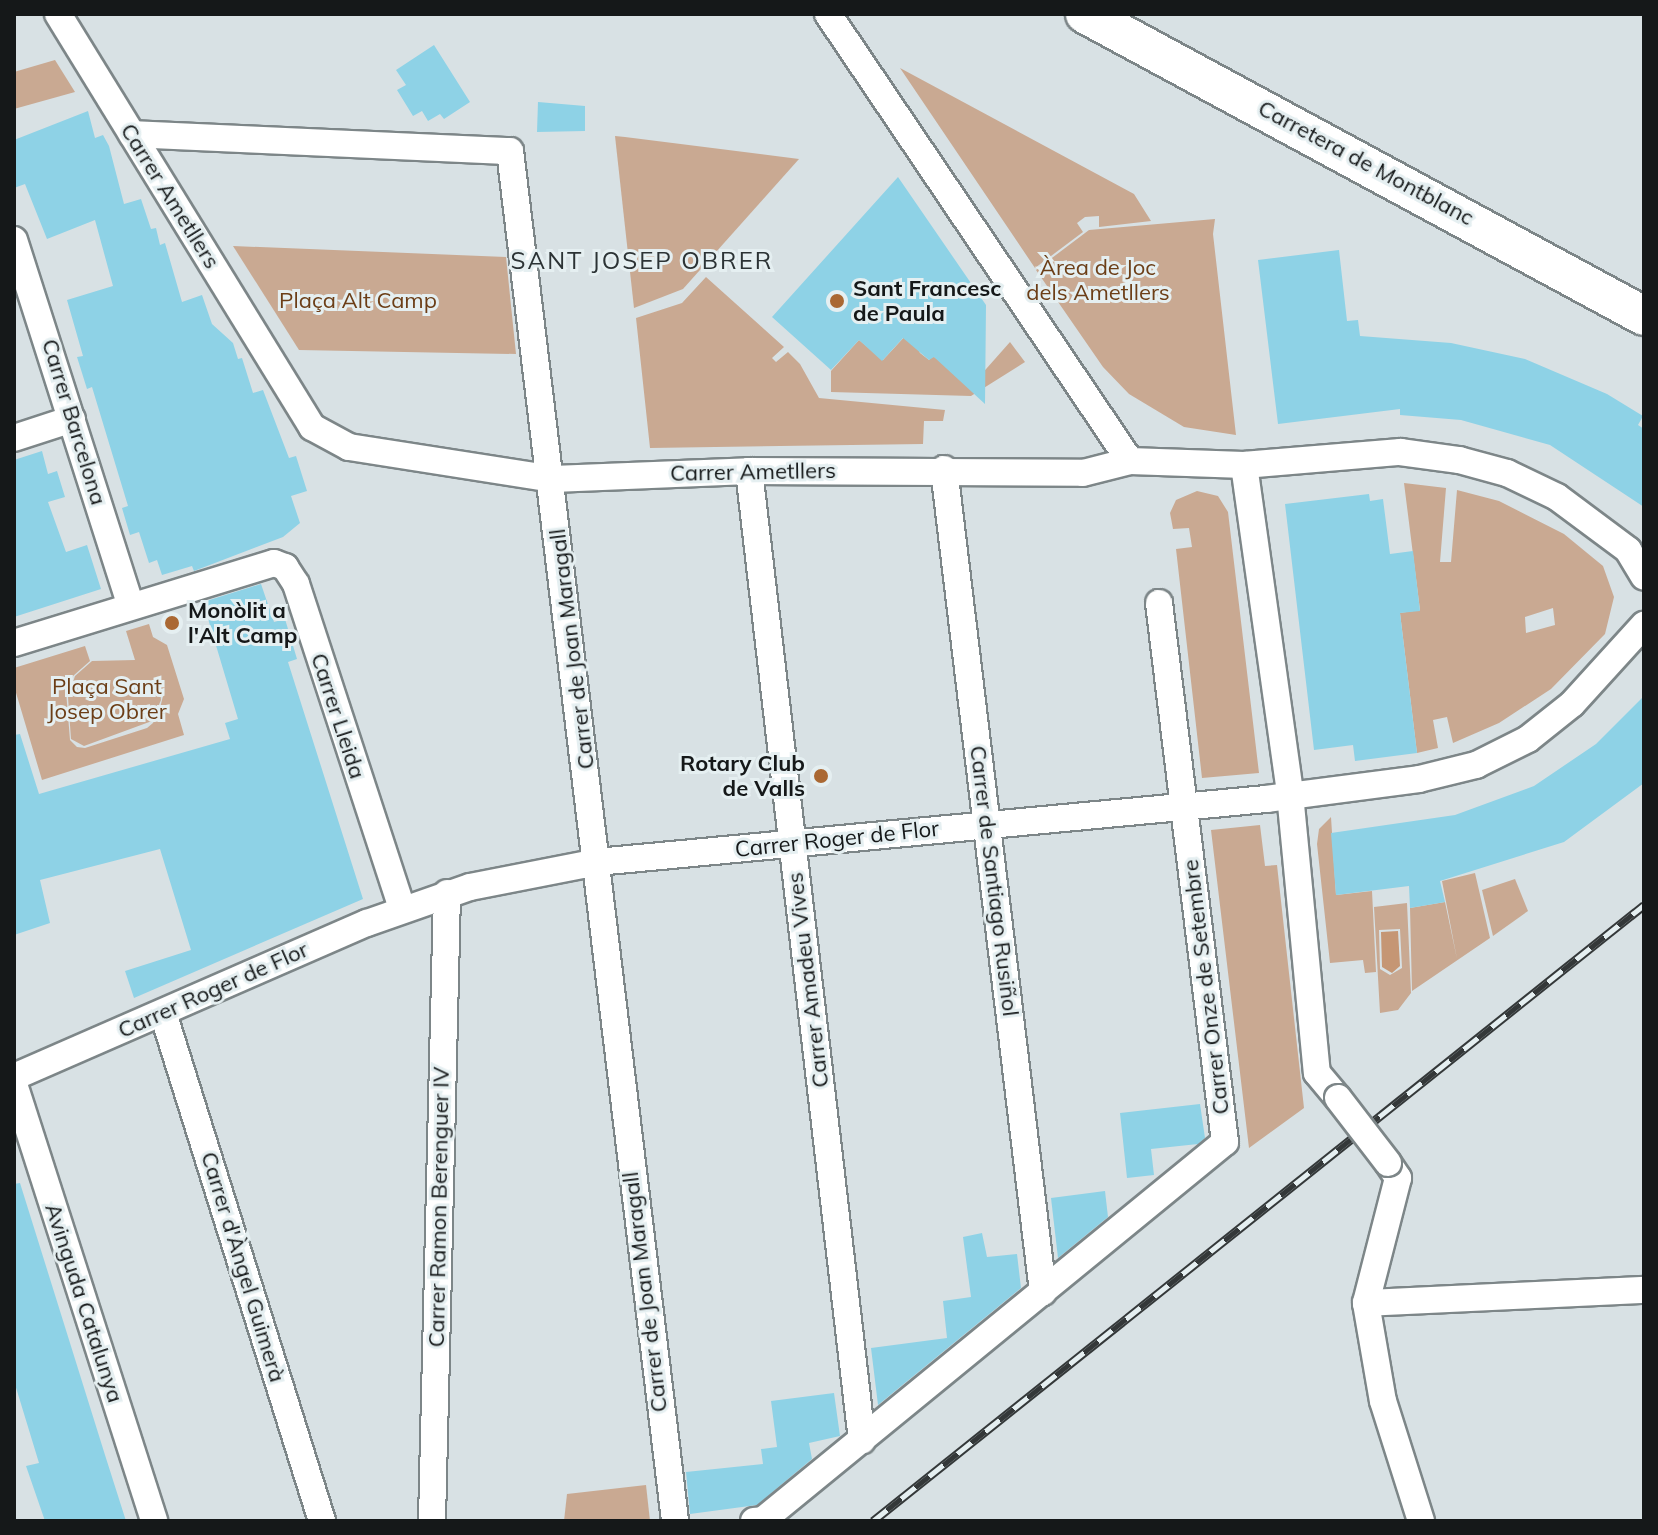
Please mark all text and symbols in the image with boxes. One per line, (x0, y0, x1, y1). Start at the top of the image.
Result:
street label: Carretera de Montblanc (1254, 95, 1478, 231)
street label: Carrer Ametllers (115, 119, 225, 273)
district label: SANT JOSEP OBRER (511, 247, 773, 275)
park label: Àrea de Joc dels Ametllers (1026, 254, 1170, 306)
place label: Sant Francesc de Paula (853, 275, 1001, 326)
park label: Plaça Alt Camp (279, 288, 437, 314)
marker: Sant Francesc de Paula (828, 292, 846, 310)
street label: Carrer Barcelona (36, 336, 112, 508)
street label: Carrer Ametllers (670, 457, 836, 487)
street label: Carrer de Joan Maragall (544, 527, 600, 771)
place label: Monòlit a l'Alt Camp (188, 597, 297, 648)
marker: Monòlit a l'Alt Camp (163, 614, 181, 632)
street label: Carrer Lleida (305, 650, 371, 782)
park label: Plaça Sant Josep Obrer (47, 673, 167, 724)
street label: Carrer de Santiago Rusiñol (964, 744, 1024, 1018)
place label: Rotary Club de Valls (680, 750, 805, 802)
marker: Rotary Club de Valls (812, 767, 830, 785)
street label: Carrer Roger de Flor (734, 815, 940, 863)
street label: Carrer Onze de Setembre (1177, 858, 1235, 1116)
street label: Carrer Amadeu Vives (782, 871, 834, 1089)
street label: Carrer Roger de Flor (114, 936, 312, 1044)
street label: Carrer Ramon Berenguer IV (423, 1066, 455, 1348)
street label: Carrer d'Àngel Guimerà (195, 1149, 291, 1385)
street label: Carrer de Joan Maragall (617, 1170, 673, 1414)
street label: Avinguda Catalunya (39, 1200, 129, 1406)

